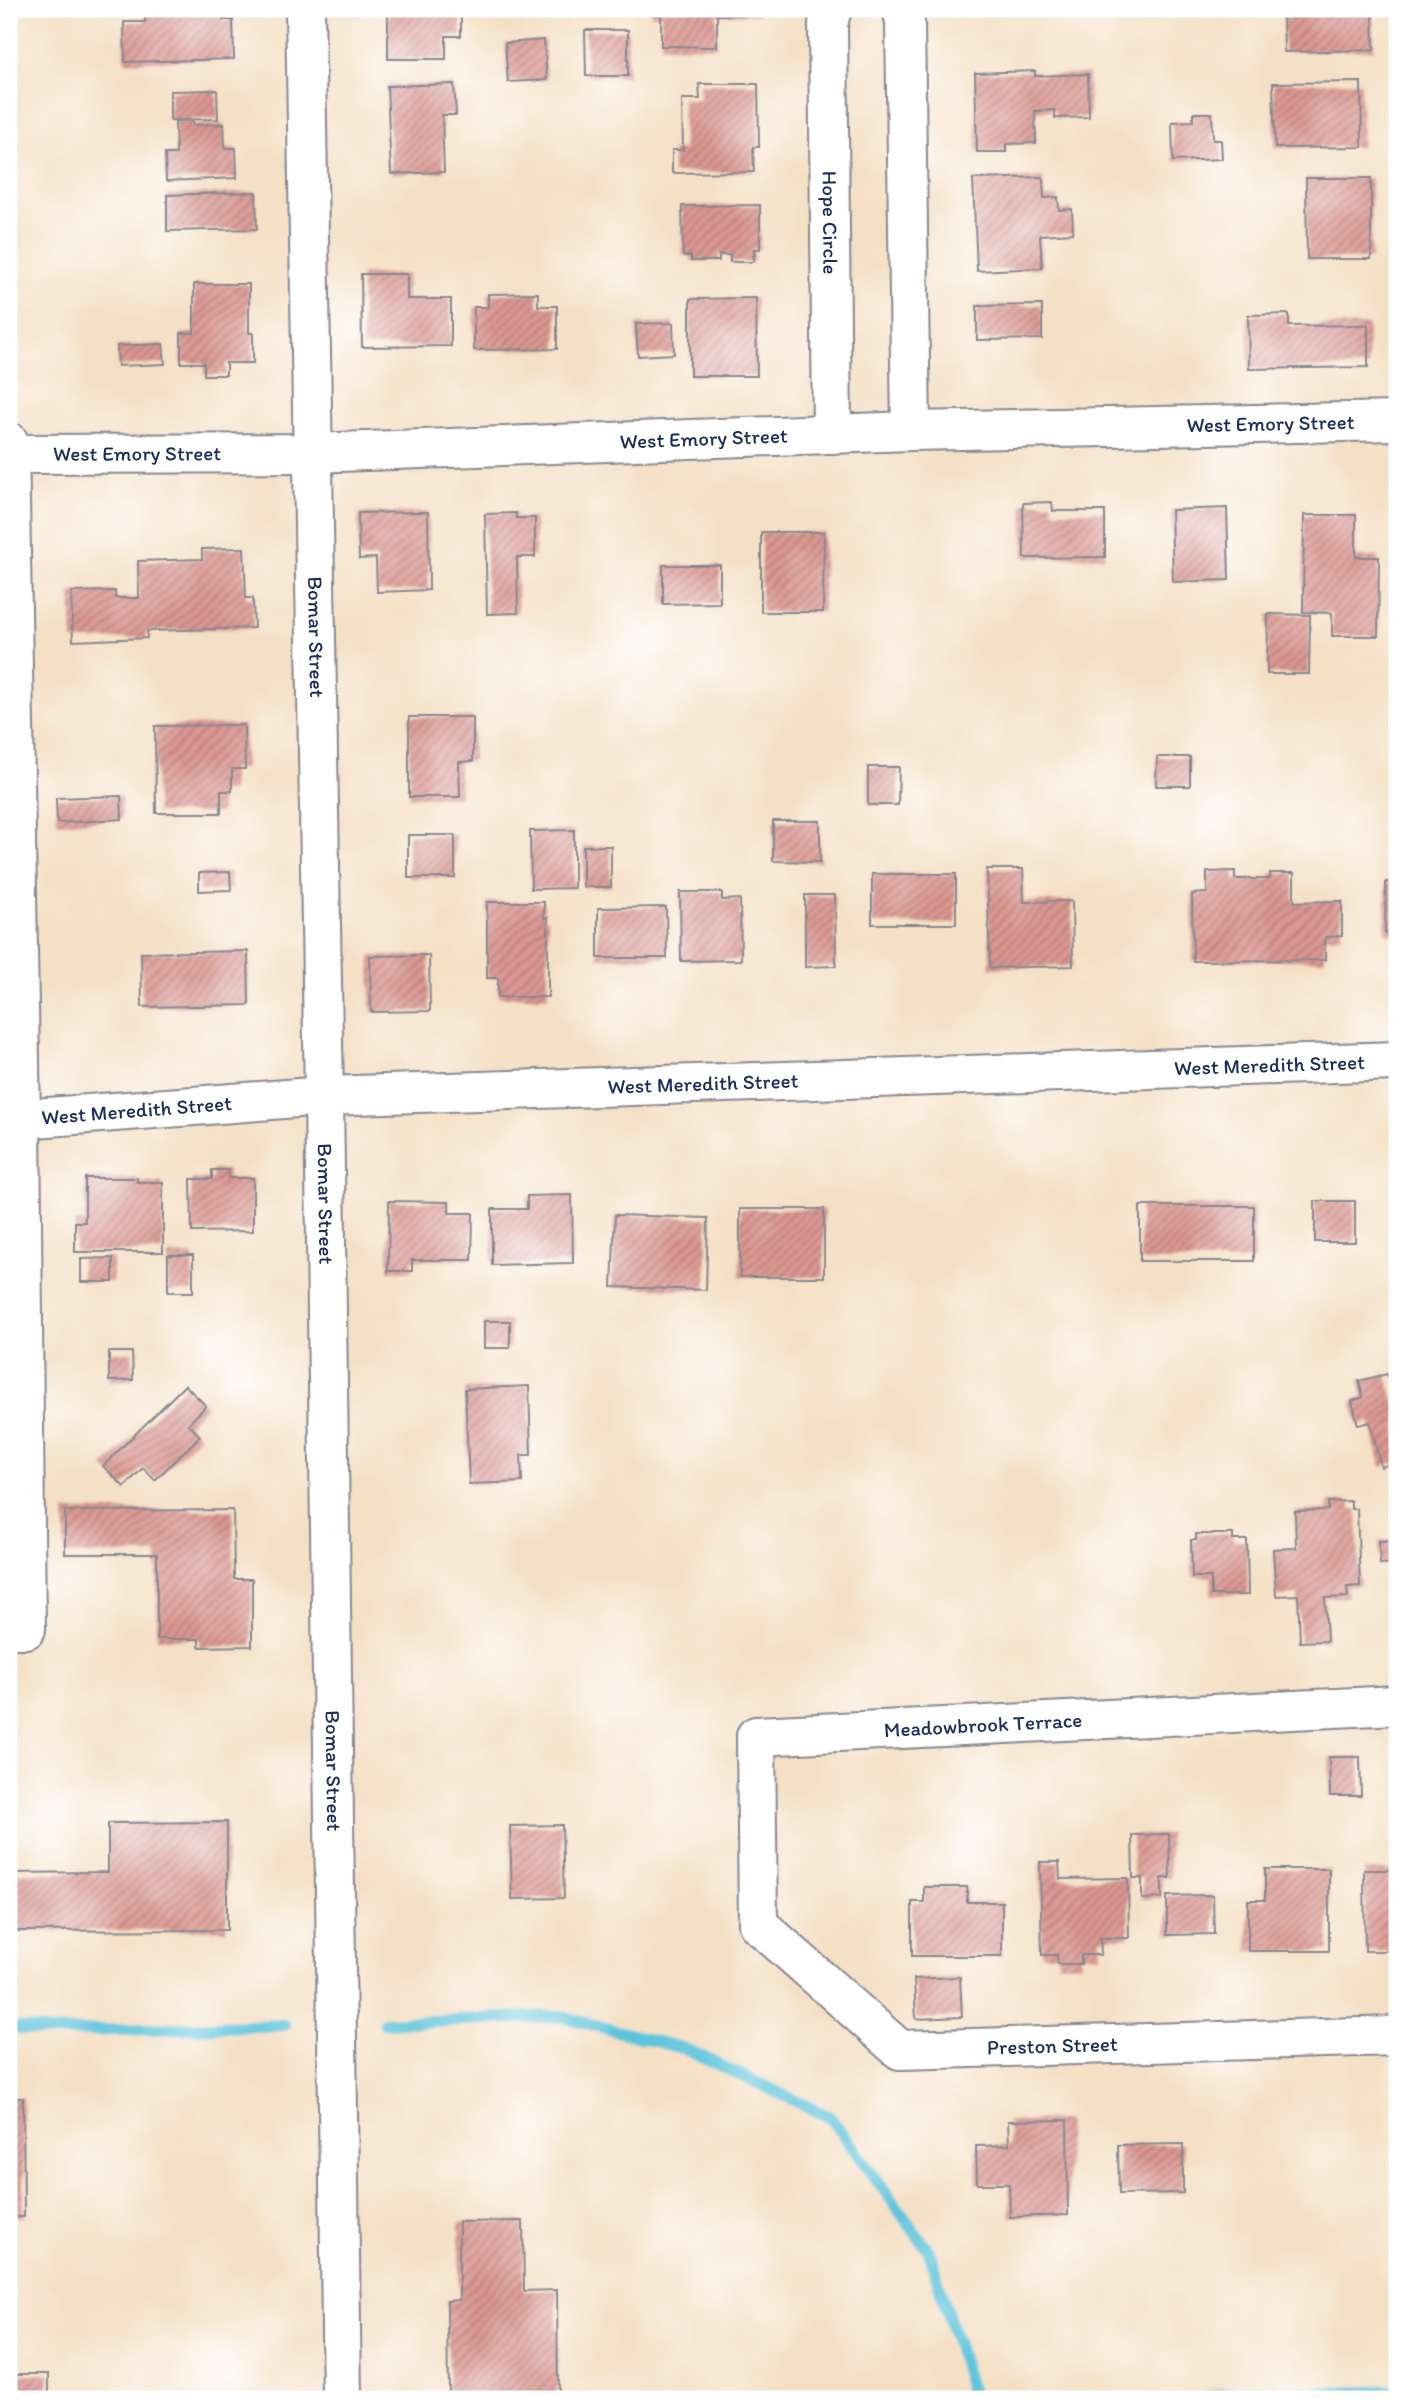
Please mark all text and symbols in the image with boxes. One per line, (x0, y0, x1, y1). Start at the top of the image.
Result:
street label: Hope Circle (817, 170, 843, 274)
street label: West Emory Street (1186, 409, 1355, 437)
street label: West Emory Street (619, 423, 788, 454)
street label: West Emory Street (53, 440, 221, 466)
street label: Bomar Street (303, 576, 330, 698)
street label: West Meredith Street (1174, 1049, 1366, 1080)
street label: West Meredith Street (607, 1068, 799, 1099)
street label: West Meredith Street (40, 1090, 233, 1129)
street label: Bomar Street (313, 1143, 339, 1265)
street label: Meadowbrook Terrace (883, 1707, 1083, 1742)
street label: Bomar Street (320, 1710, 347, 1832)
street label: Preston Street (986, 2031, 1118, 2060)

